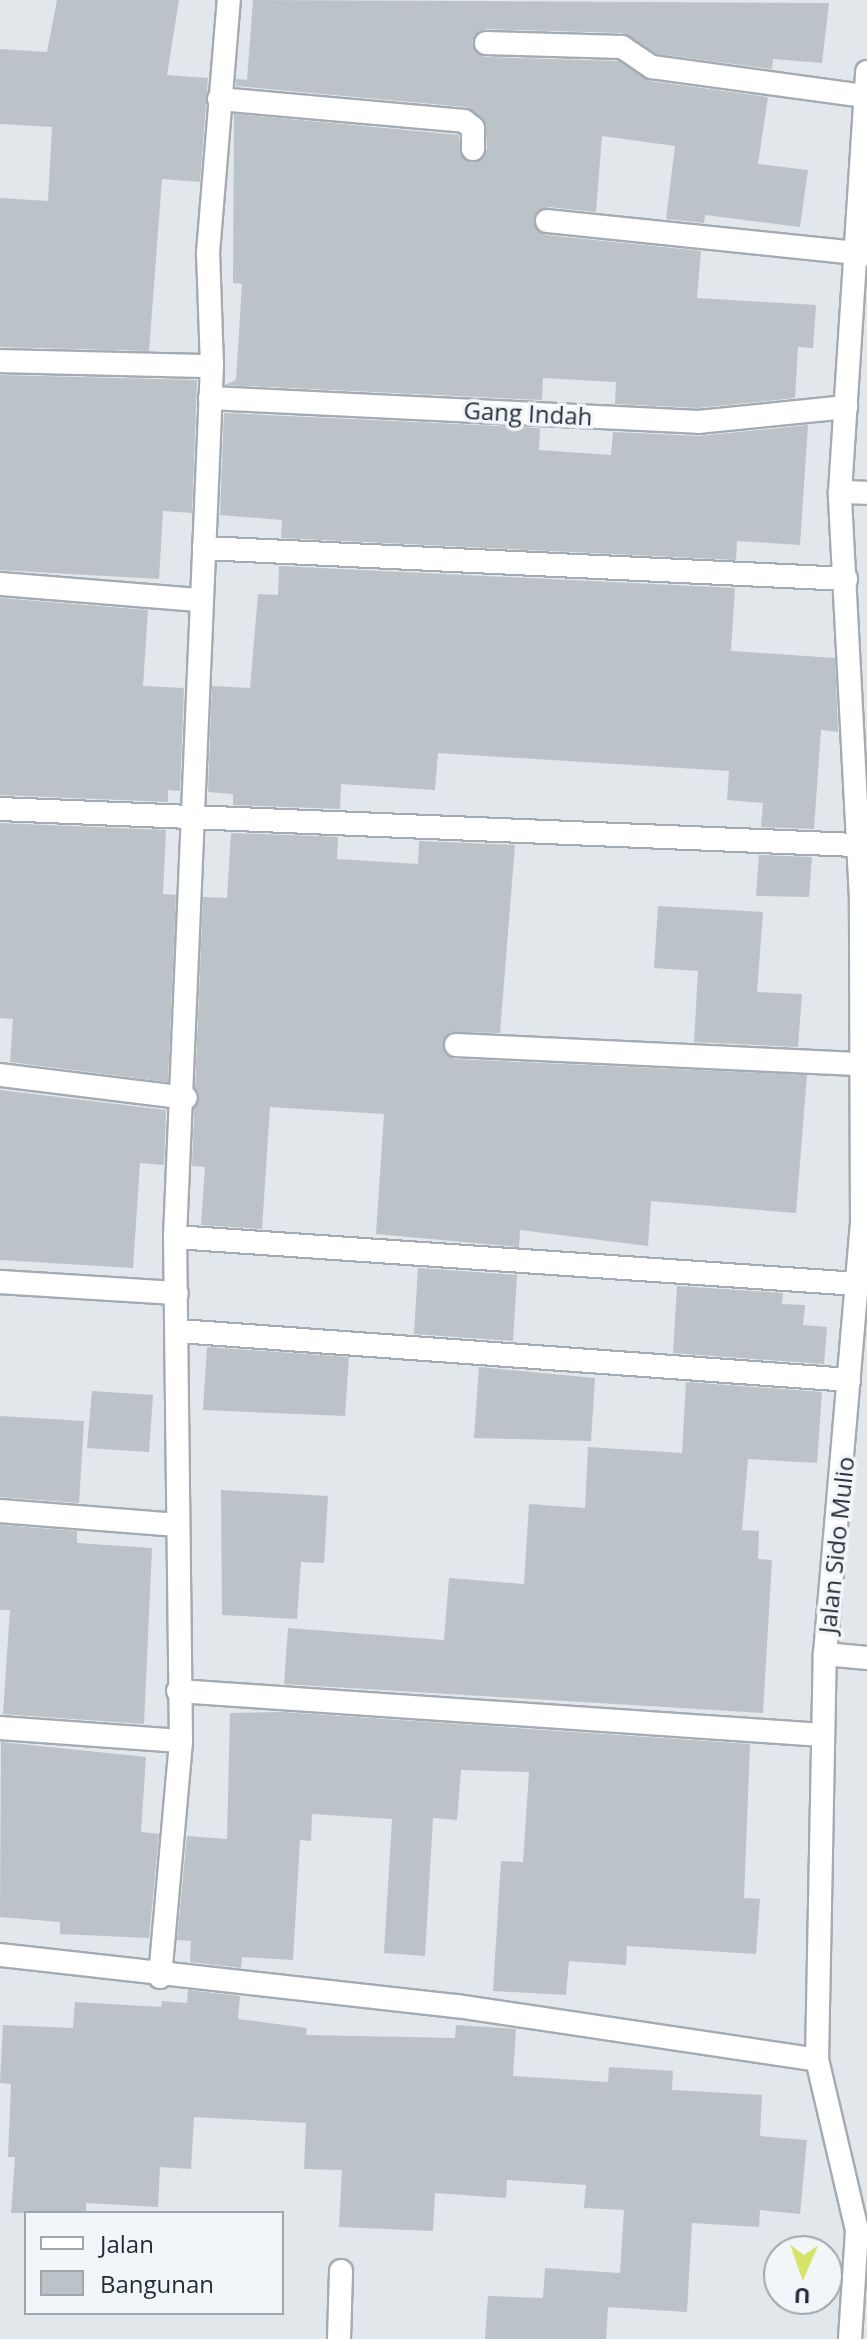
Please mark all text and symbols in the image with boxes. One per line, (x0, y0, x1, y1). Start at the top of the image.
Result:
street label: Gang Indah (463, 395, 593, 431)
street label: Jalan Sido Mulio (812, 1455, 860, 1635)
legend (24, 2211, 284, 2315)
text: Jalan (100, 2227, 154, 2260)
north arrow (763, 2235, 843, 2315)
text: Bangunan (100, 2267, 214, 2300)
text: U (793, 2282, 811, 2312)

